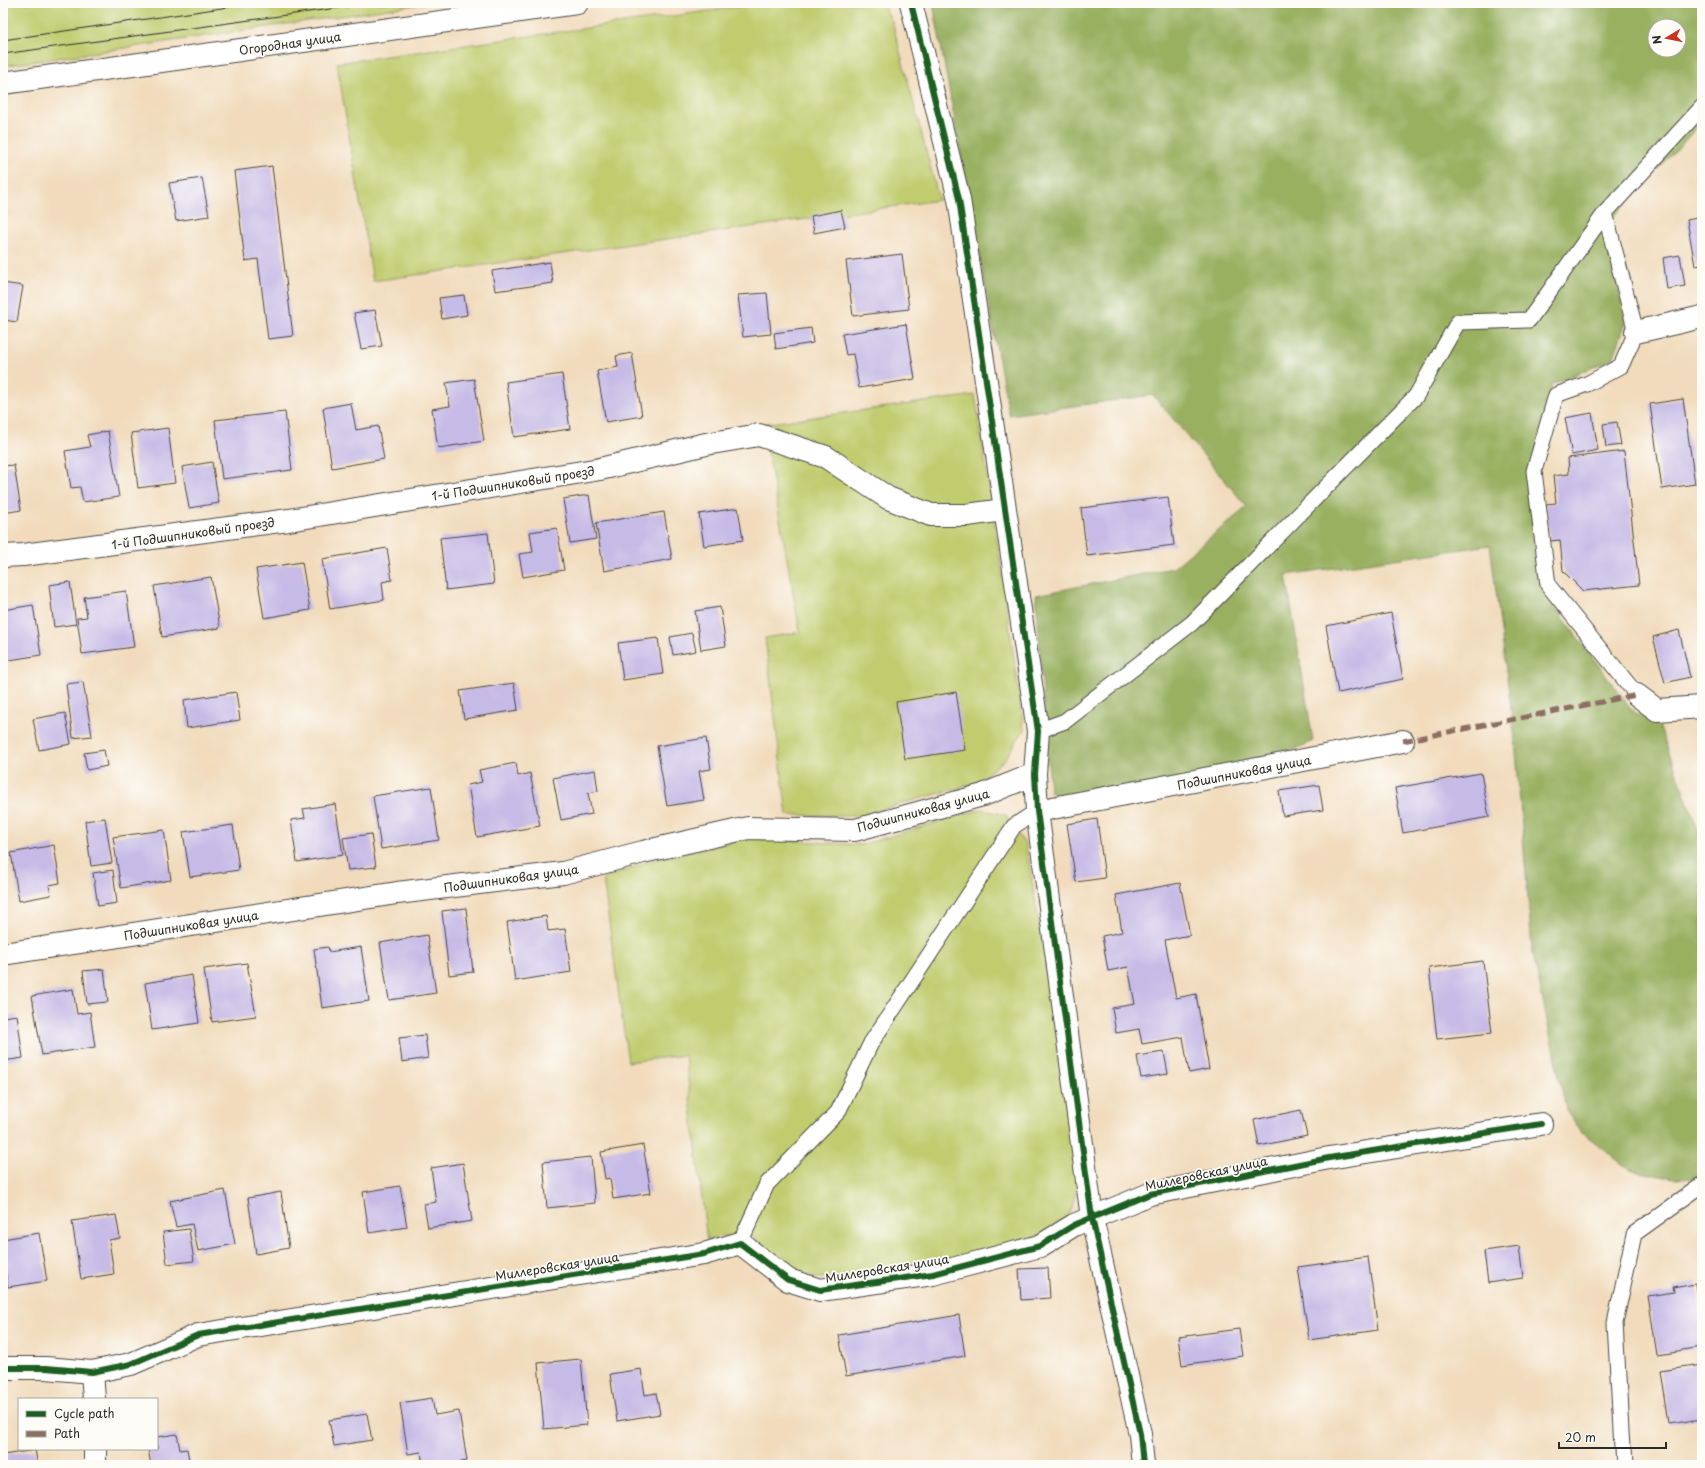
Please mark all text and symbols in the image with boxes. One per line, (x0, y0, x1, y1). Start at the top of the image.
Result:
north arrow (1647, 18, 1687, 58)
street label: Огородная улица (238, 27, 343, 59)
text: N (1647, 34, 1666, 46)
street label: 1-й Подшипниковый проезд (430, 461, 596, 505)
street label: 1-й Подшипниковый проезд (110, 513, 276, 553)
street label: Подшипниковая улица (1176, 750, 1313, 794)
street label: Подшипниковая улица (855, 784, 991, 836)
street label: Подшипниковая улица (442, 860, 580, 896)
street label: Подшипниковая улица (122, 905, 260, 945)
street label: Миллеровская улица (1143, 1151, 1269, 1195)
street label: Миллеровская улица (494, 1247, 621, 1285)
street label: Миллеровская улица (824, 1249, 951, 1287)
legend (18, 1398, 158, 1450)
text: Cycle path (54, 1404, 115, 1422)
text: Path (54, 1424, 80, 1442)
scale bar (1559, 1424, 1666, 1450)
text: 20 m (1565, 1428, 1596, 1446)

